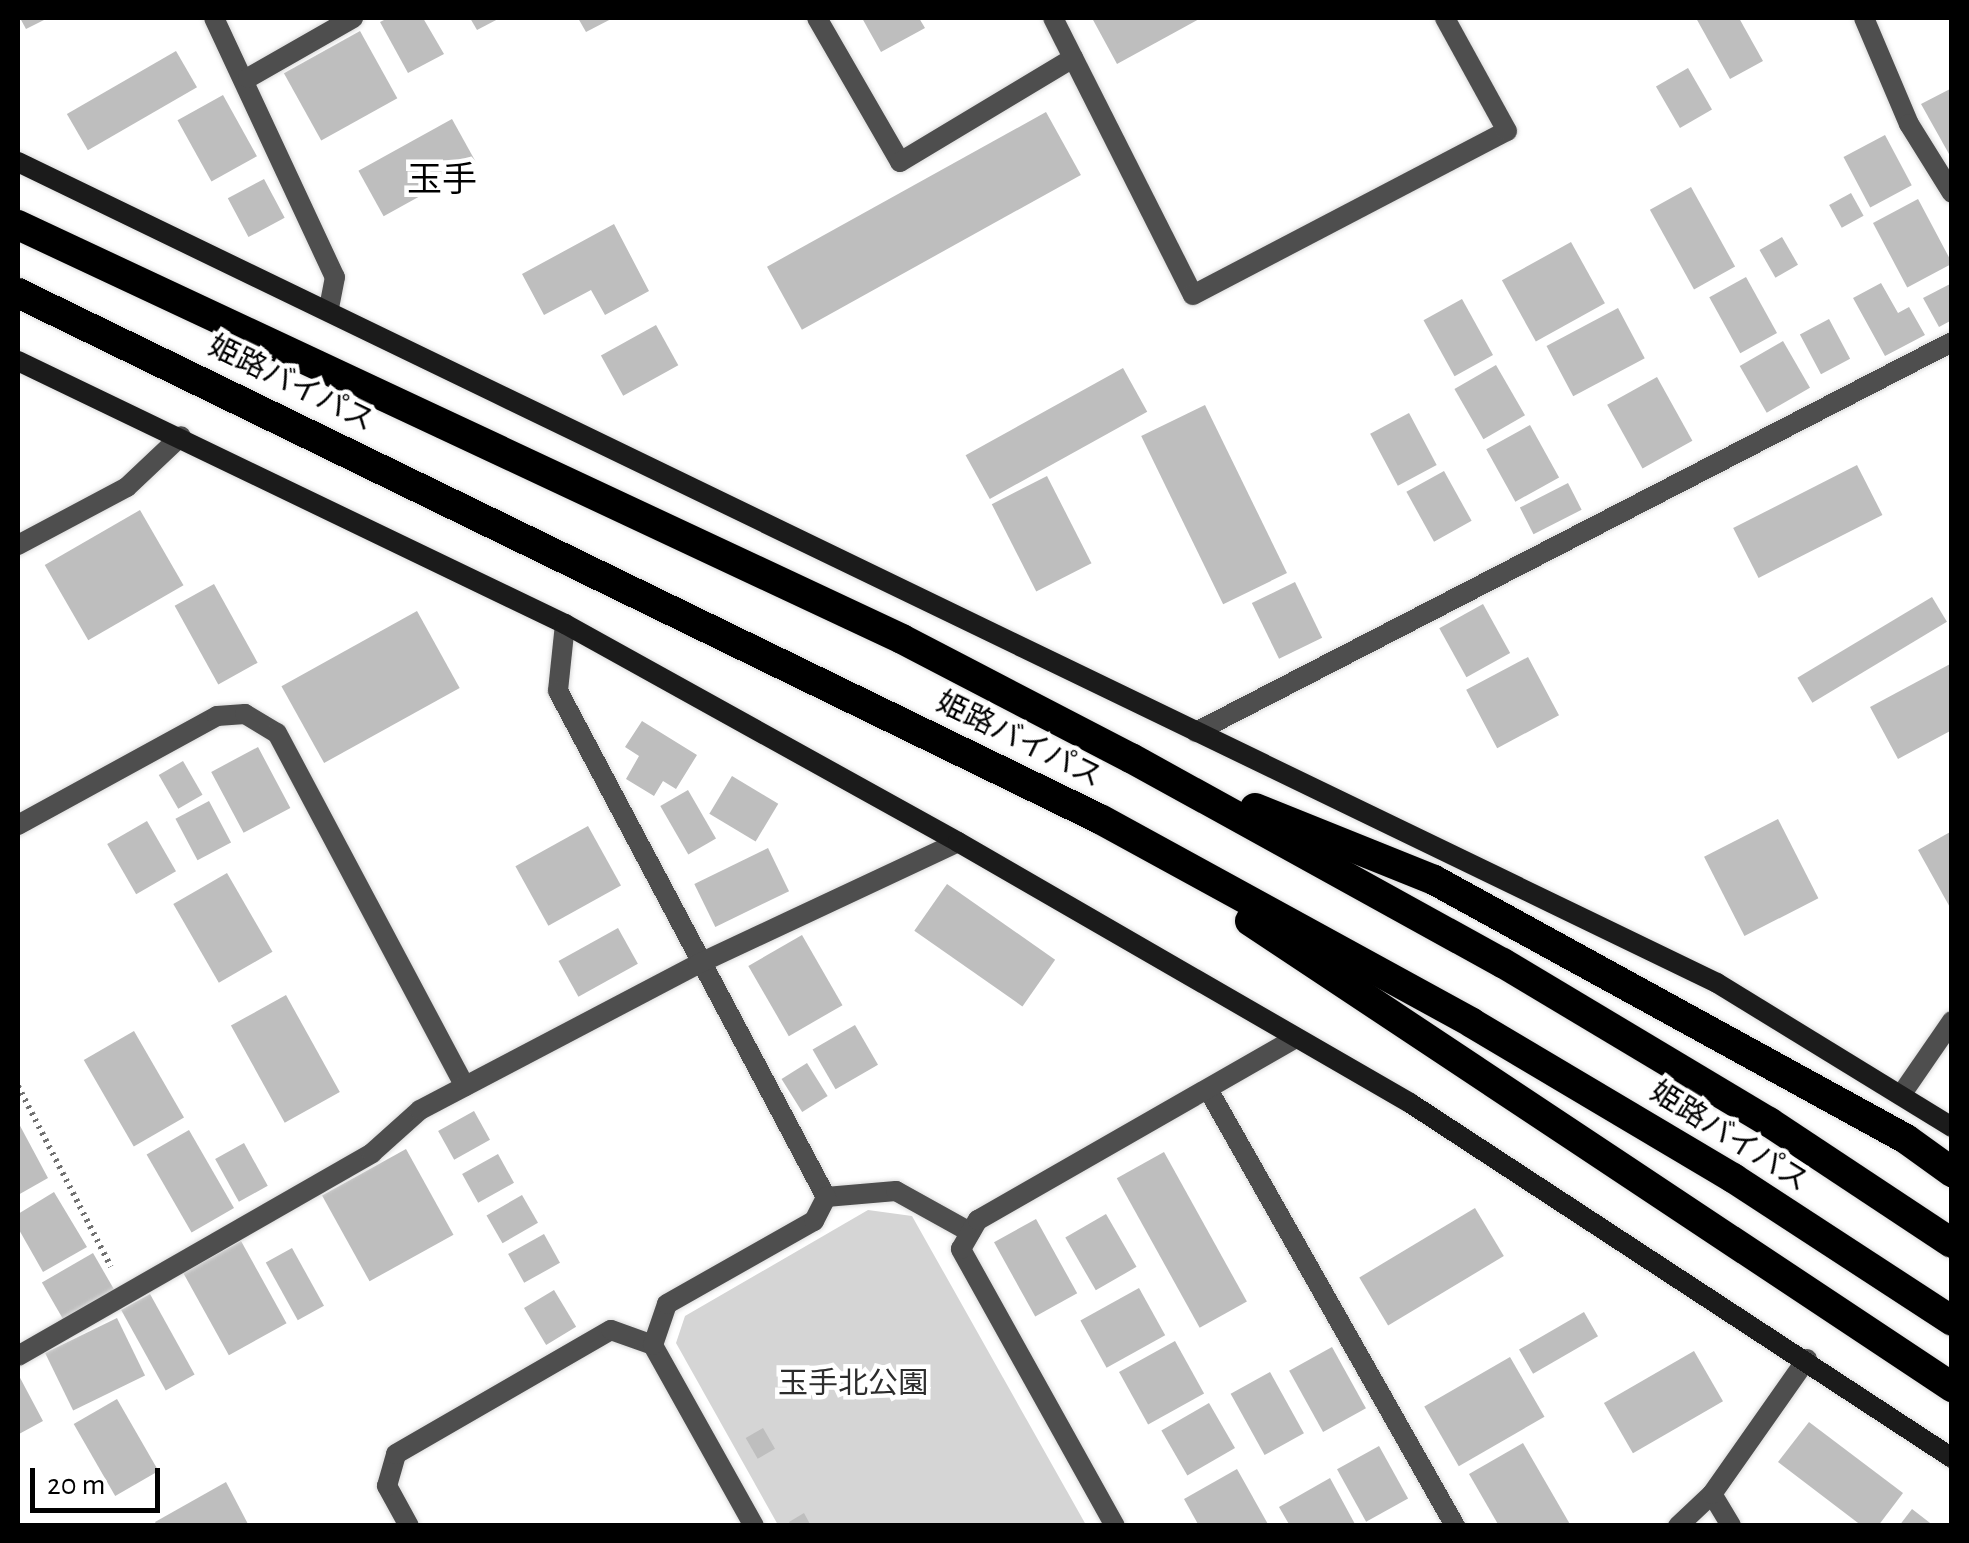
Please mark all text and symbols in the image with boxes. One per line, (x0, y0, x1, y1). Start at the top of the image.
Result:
district label: 玉手 (407, 160, 477, 202)
street label: 姫路バイパス (202, 328, 380, 440)
street label: 姫路バイパス (930, 684, 1108, 796)
street label: 姫路バイパス (1643, 1074, 1815, 1200)
park label: 玉手北公園 (778, 1366, 928, 1402)
scale bar (35, 1448, 165, 1510)
text: 20 m (47, 1470, 105, 1500)

